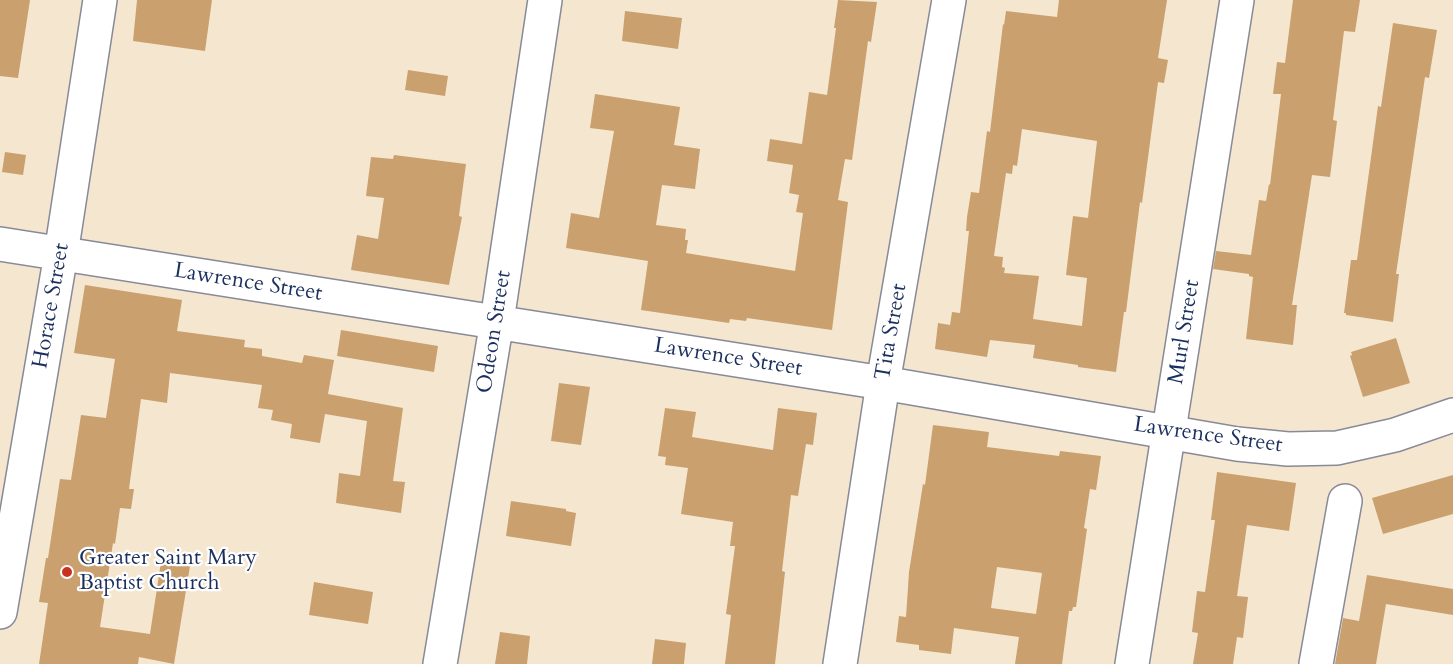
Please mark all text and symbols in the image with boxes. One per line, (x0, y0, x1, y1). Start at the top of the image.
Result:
street label: Horace Street (28, 241, 76, 371)
street label: Lawrence Street (172, 258, 324, 308)
street label: Odeon Street (472, 269, 518, 395)
street label: Murl Street (1164, 278, 1206, 386)
street label: Tita Street (871, 282, 913, 382)
street label: Lawrence Street (652, 333, 804, 383)
street label: Lawrence Street (1132, 413, 1284, 459)
place label: Greater Saint Mary Baptist Church (79, 546, 257, 598)
marker: Greater Saint Mary Baptist Church (60, 565, 74, 579)

